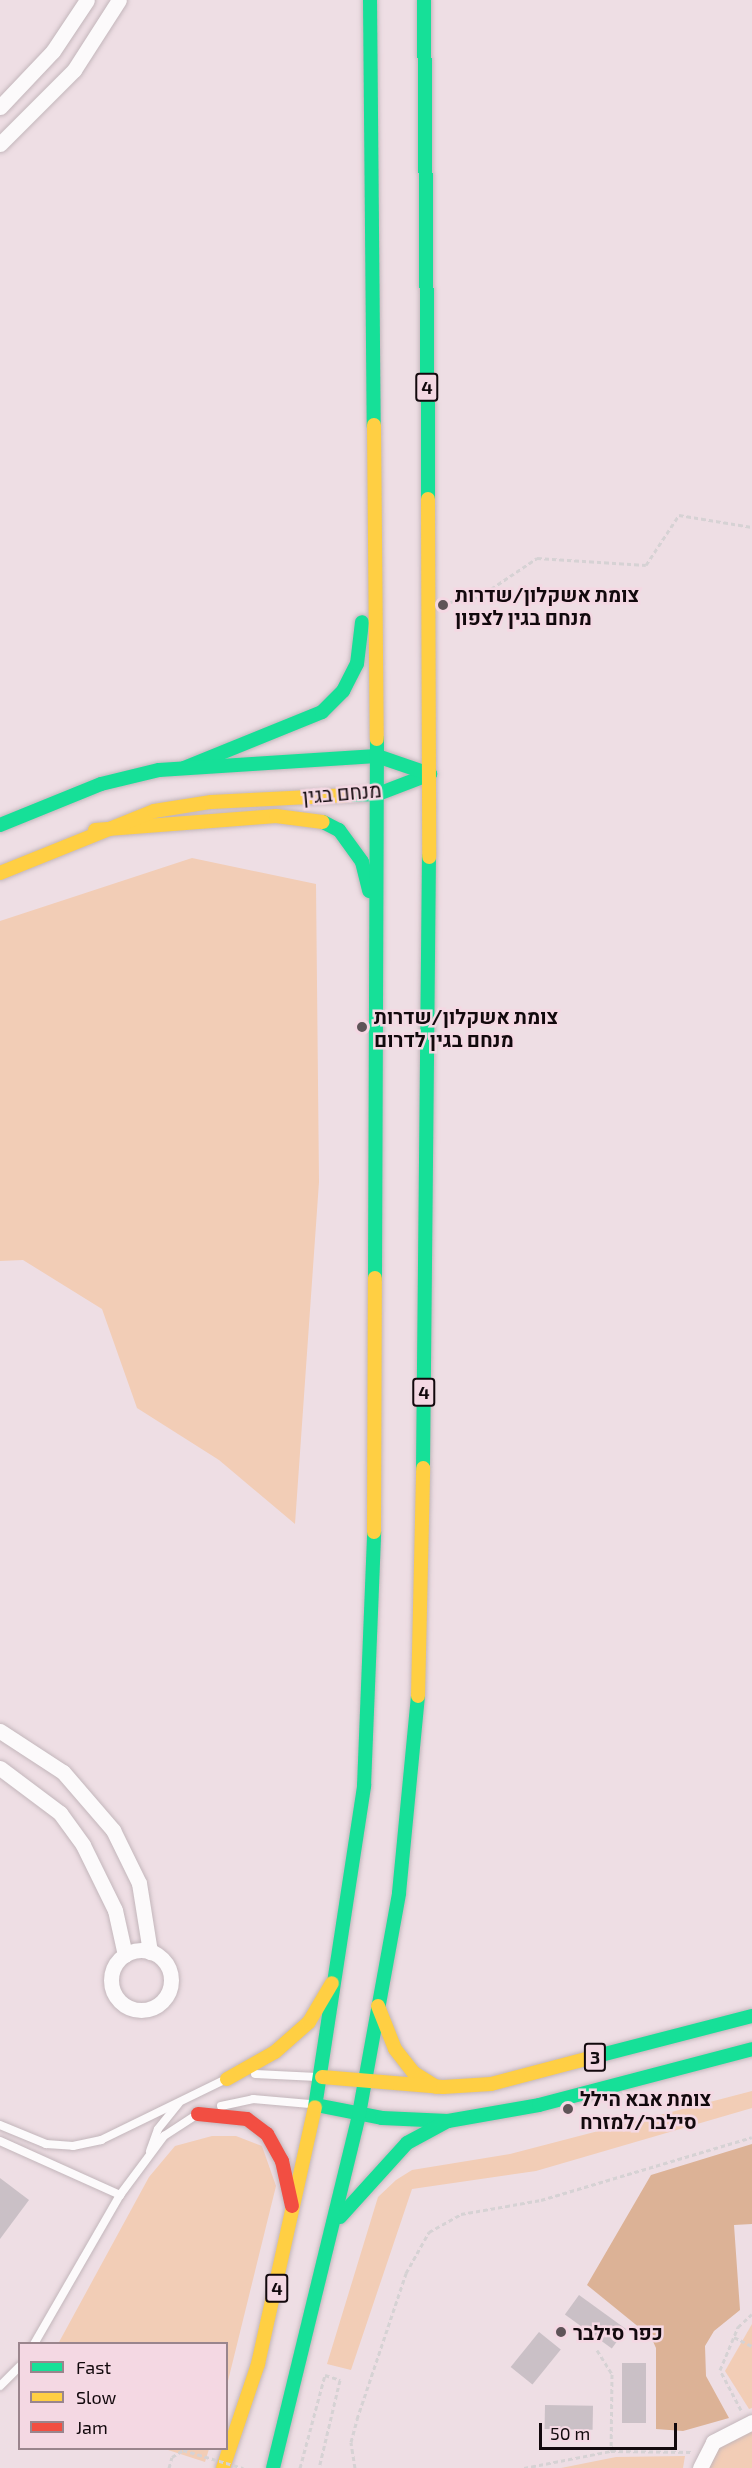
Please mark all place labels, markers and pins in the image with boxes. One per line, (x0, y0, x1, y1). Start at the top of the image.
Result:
place label: צומת אשקלון/שדרות מנחם בגין לצפון (455, 582, 639, 629)
marker: צומת אשקלון/שדרות מנחם בגין לצפון (436, 598, 450, 612)
place label: צומת אשקלון/שדרות מנחם בגין לדרום (374, 1004, 558, 1051)
marker: צומת אשקלון/שדרות מנחם בגין לדרום (355, 1020, 369, 1034)
place label: צומת אבא הילל סילבר/למזרח (580, 2086, 711, 2133)
marker: צומת אבא הילל סילבר/למזרח (561, 2102, 575, 2116)
place label: כפר סילבר (573, 2320, 663, 2344)
marker: כפר סילבר (554, 2325, 568, 2339)

